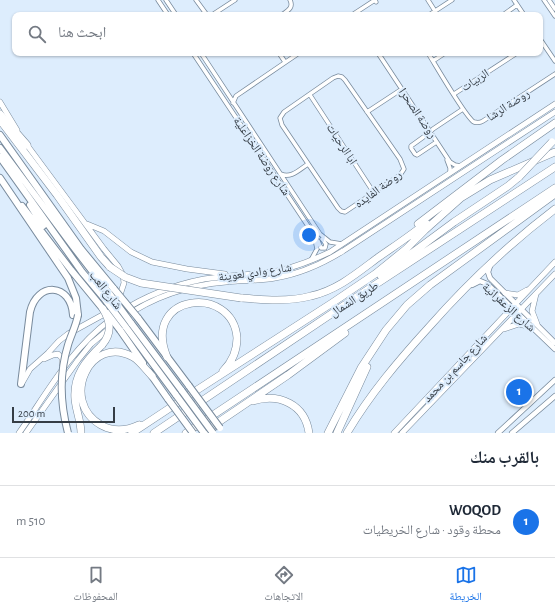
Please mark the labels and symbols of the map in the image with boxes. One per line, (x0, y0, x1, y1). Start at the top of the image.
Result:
street label: الربيات (459, 67, 492, 94)
street label: روضة الصحرا (397, 86, 439, 140)
street label: روضة الرشا (484, 87, 532, 123)
street label: شارع روضة الخزاعلية (230, 115, 293, 199)
street label: ابا الرحيات (323, 122, 360, 167)
street label: روضة الفايده (352, 168, 405, 211)
your location (299, 225, 319, 245)
street label: شارع وادي لعوينة (218, 261, 293, 287)
street label: شارع العب (86, 269, 125, 313)
street label: طريق الشمال (328, 279, 381, 320)
street label: شارع الزعفرانية (479, 280, 538, 335)
street label: شارع جاسم بن محمد (421, 332, 491, 406)
pin: 1 (506, 377, 532, 407)
scale bar (12, 405, 115, 424)

